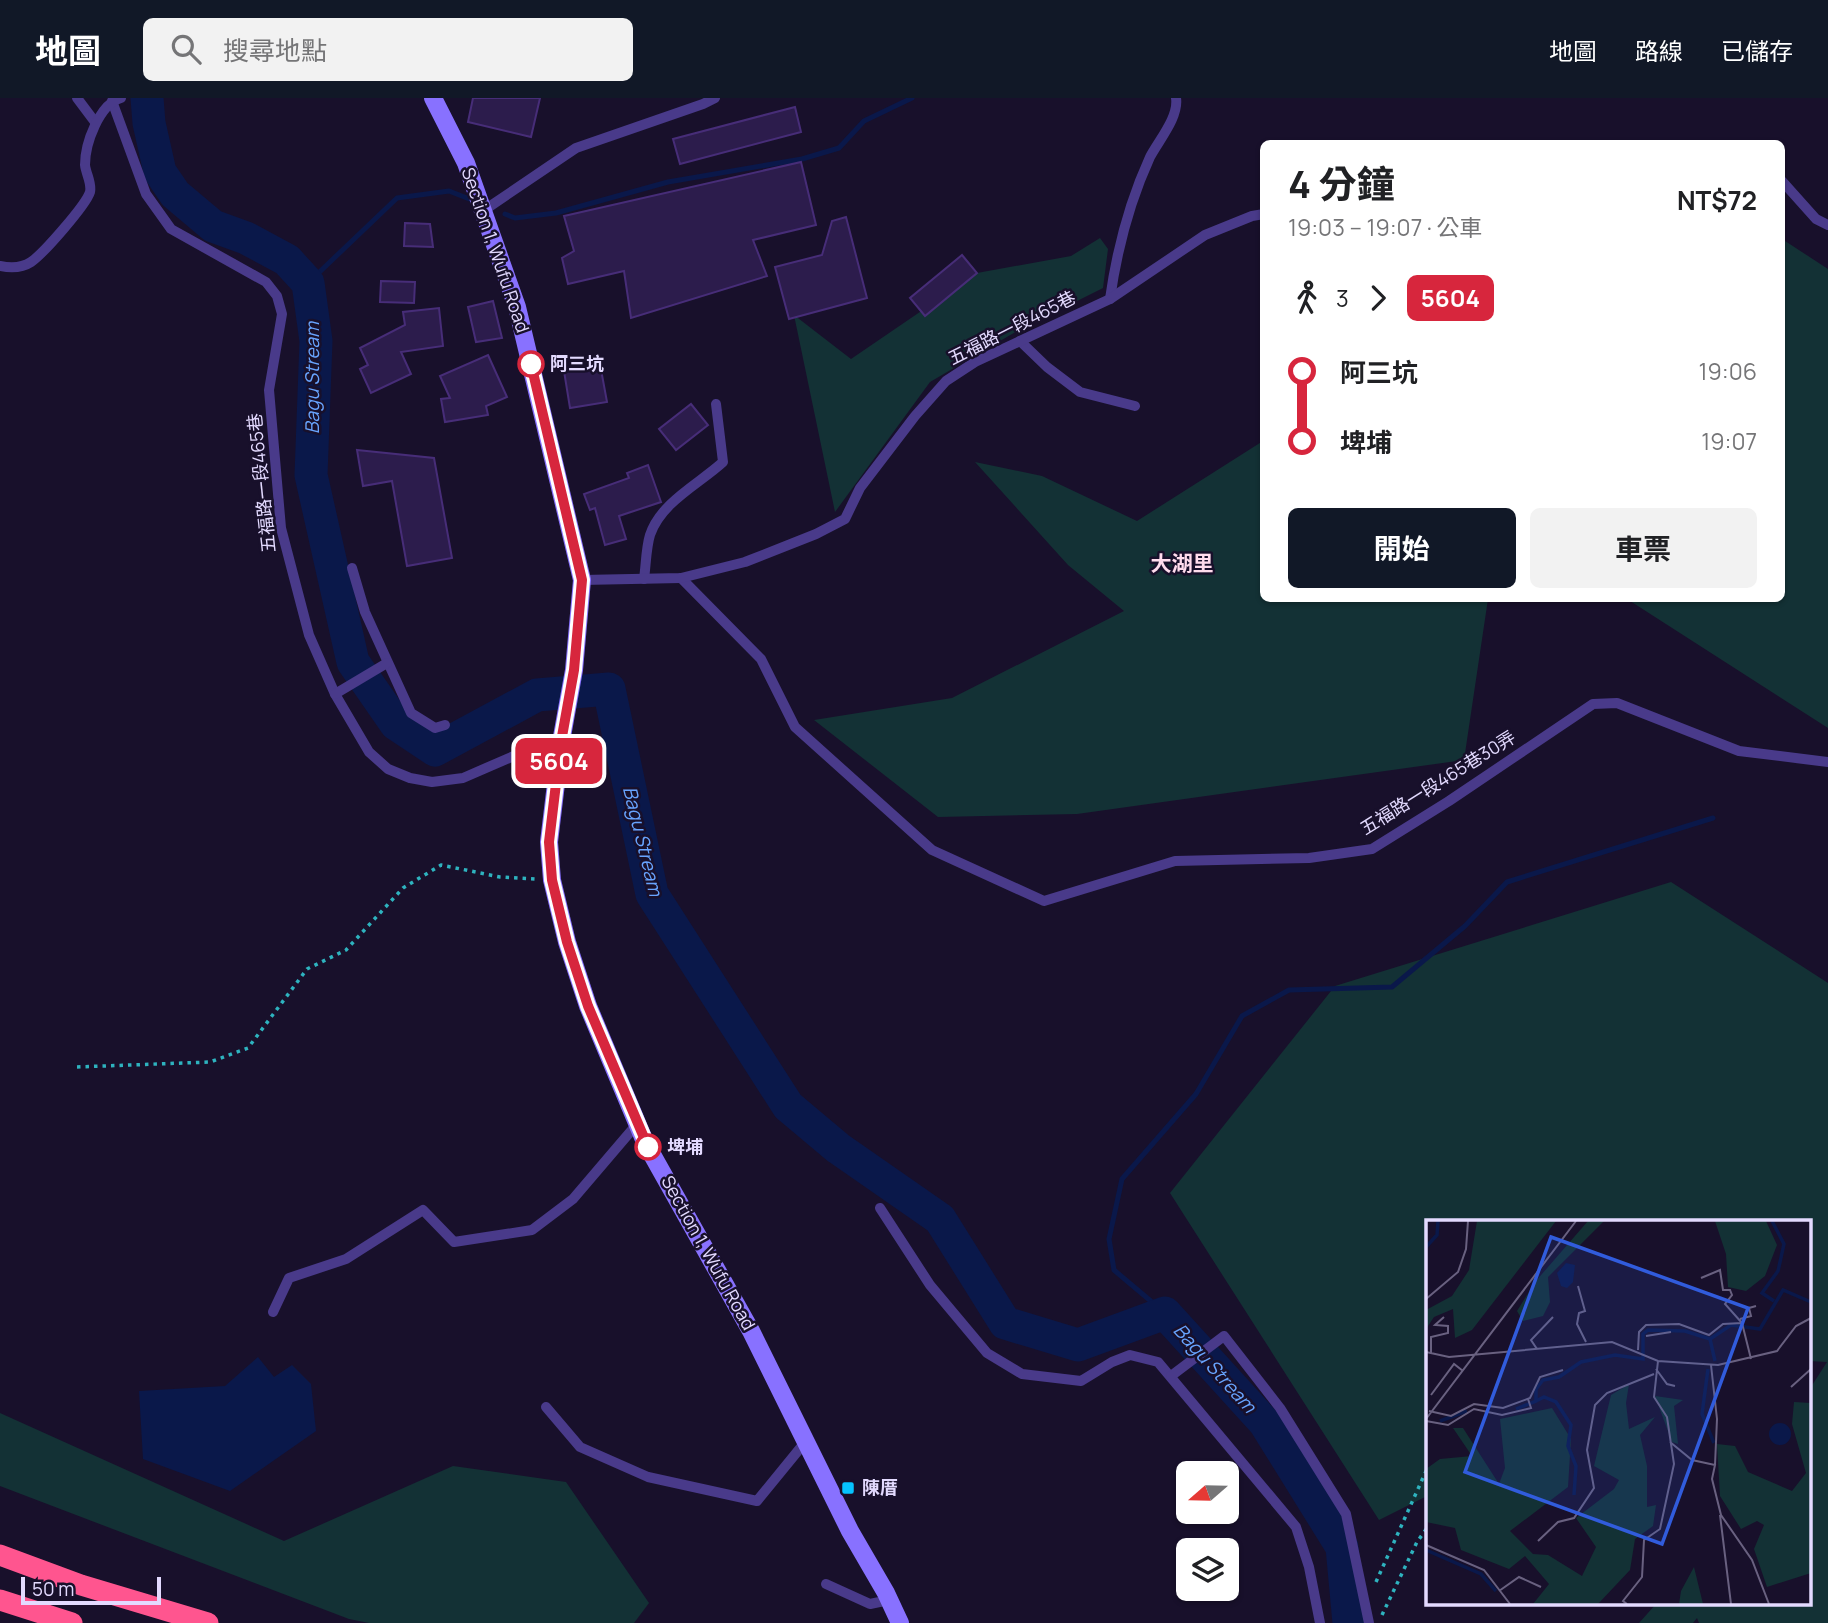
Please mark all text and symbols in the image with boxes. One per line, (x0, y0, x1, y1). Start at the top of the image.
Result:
search box (143, 18, 633, 81)
text: 地圖 (35, 28, 101, 73)
icon: search (167, 30, 205, 68)
text: 搜尋地點 (223, 32, 327, 68)
text: 地圖 (1549, 34, 1597, 67)
text: 路線 (1635, 34, 1683, 67)
text: 已儲存 (1721, 34, 1793, 67)
text: 4 分鐘 (1288, 157, 1395, 209)
street label: Section 1, Wufu Road (456, 164, 535, 335)
text: NT$72 (1677, 182, 1757, 218)
text: 19:03 – 19:07 · 公車 (1288, 211, 1483, 243)
icon: walk (1288, 279, 1326, 317)
icon: forward (1359, 279, 1397, 317)
text: 5604 (1421, 281, 1480, 314)
text: 3 (1336, 282, 1349, 314)
street label: 五福路一段465巷 (944, 285, 1079, 370)
water label: Bagu Stream (299, 320, 325, 434)
marker: 阿三坑 (518, 351, 544, 377)
place label: 阿三坑 (550, 351, 604, 375)
text: 阿三坑 (1340, 354, 1418, 390)
text: 19:06 (1699, 355, 1757, 387)
street label: 五福路一段465巷 (242, 412, 280, 554)
text: 埤埔 (1340, 424, 1392, 460)
text: 19:07 (1701, 425, 1757, 457)
button: 開始 (1288, 508, 1516, 588)
button: 車票 (1530, 508, 1757, 588)
district label: 大湖里 (1151, 549, 1214, 577)
street label: 五福路一段465巷30弄 (1355, 725, 1520, 840)
line badge: 5604 (510, 738, 608, 784)
text: 5604 (529, 744, 589, 777)
water label: Bagu Stream (617, 783, 670, 900)
marker: 埤埔 (635, 1134, 661, 1160)
place label: 埤埔 (667, 1134, 703, 1158)
street label: Section 1, Wufu Road (656, 1171, 761, 1334)
inset map (1426, 1220, 1811, 1606)
water label: Bagu Stream (1168, 1318, 1263, 1420)
north arrow (1176, 1461, 1239, 1524)
map controls (1176, 1461, 1239, 1601)
place label: 陳厝 (862, 1475, 898, 1499)
marker: 陳厝 (840, 1480, 856, 1496)
button: layers (1176, 1538, 1239, 1601)
scale bar (21, 1574, 161, 1606)
text: 50 m (32, 1576, 74, 1602)

